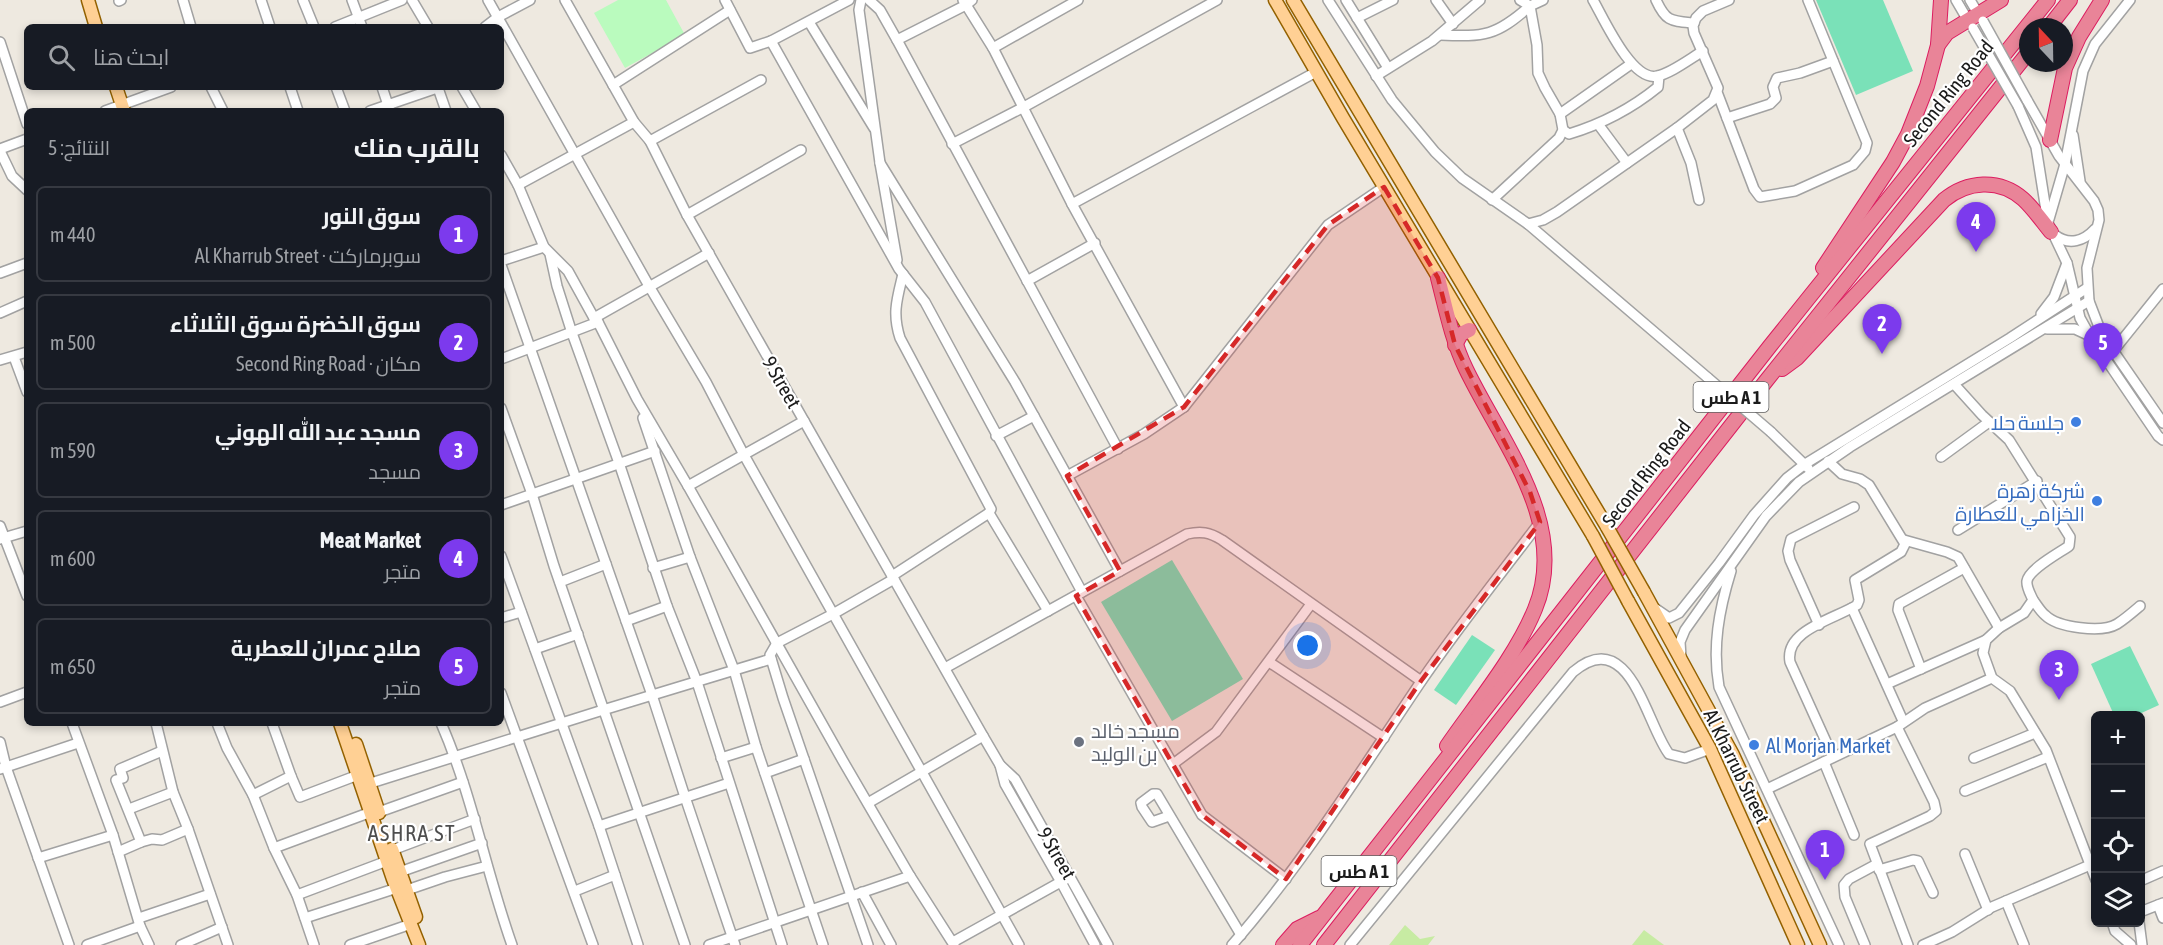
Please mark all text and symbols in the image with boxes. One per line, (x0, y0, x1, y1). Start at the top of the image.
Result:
north arrow (2019, 18, 2073, 72)
search box (24, 24, 504, 90)
street label: Second Ring Road (1898, 35, 1998, 151)
icon: search (45, 41, 78, 74)
text: ابحث هنا (93, 44, 170, 70)
text: بالقرب منك (354, 133, 480, 163)
text: النتائج: 5 (48, 136, 110, 159)
pin: 4 (1956, 202, 1996, 252)
text: سوق النور (322, 203, 421, 229)
text: 440 m (50, 223, 95, 246)
text: 1 (454, 223, 463, 246)
text: سوبرماركت · Al Kharrub Street (195, 244, 421, 267)
pin: 2 (1862, 304, 1902, 354)
text: سوق الخضرة سوق الثلاثاء (170, 311, 421, 337)
pin: 5 (2084, 324, 2122, 373)
text: 500 m (50, 331, 95, 354)
text: 2 (454, 331, 463, 354)
text: مكان · Second Ring Road (236, 352, 421, 375)
street label: 9 Street (758, 352, 806, 412)
road number: طس A 1 (1694, 382, 1768, 412)
place label: جلسة حلا (1991, 411, 2064, 434)
street label: Second Ring Road (1597, 415, 1695, 531)
marker: جلسة حلا (2069, 415, 2083, 429)
text: مسجد عبد الله الهوني (215, 419, 421, 445)
text: 590 m (50, 439, 95, 462)
text: 3 (454, 439, 463, 462)
text: مسجد (368, 460, 421, 483)
place label: شركة زهرة الخزامي للعطارة (1955, 479, 2085, 530)
marker: شركة زهرة الخزامي للعطارة (2090, 494, 2104, 508)
text: Meat Market (320, 527, 421, 553)
text: 600 m (50, 547, 95, 570)
text: 4 (454, 547, 463, 570)
text: متجر (384, 560, 421, 583)
your location (1293, 631, 1322, 660)
text: صلاح عمران للعطرية (231, 635, 421, 661)
pin: 3 (2040, 650, 2078, 700)
text: 650 m (50, 655, 95, 678)
text: 5 (454, 655, 463, 678)
text: متجر (384, 676, 421, 699)
street label: Al Kharrub Street (1699, 705, 1775, 827)
map controls (2091, 711, 2145, 927)
button: + (2091, 711, 2145, 765)
place label: مسجد خالد بن الوليد (1091, 719, 1180, 767)
place label: Al Morjan Market (1766, 734, 1891, 757)
marker: مسجد خالد بن الوليد (1072, 735, 1086, 749)
marker: Al Morjan Market (1747, 738, 1761, 752)
button: − (2091, 765, 2145, 819)
button: locate (2091, 819, 2145, 873)
district label: ASHRA ST (368, 820, 456, 846)
street label: 9 Street (1033, 823, 1081, 883)
pin: 1 (1806, 830, 1844, 880)
road number: طس A 1 (1322, 856, 1396, 886)
button: layers (2091, 873, 2145, 927)

